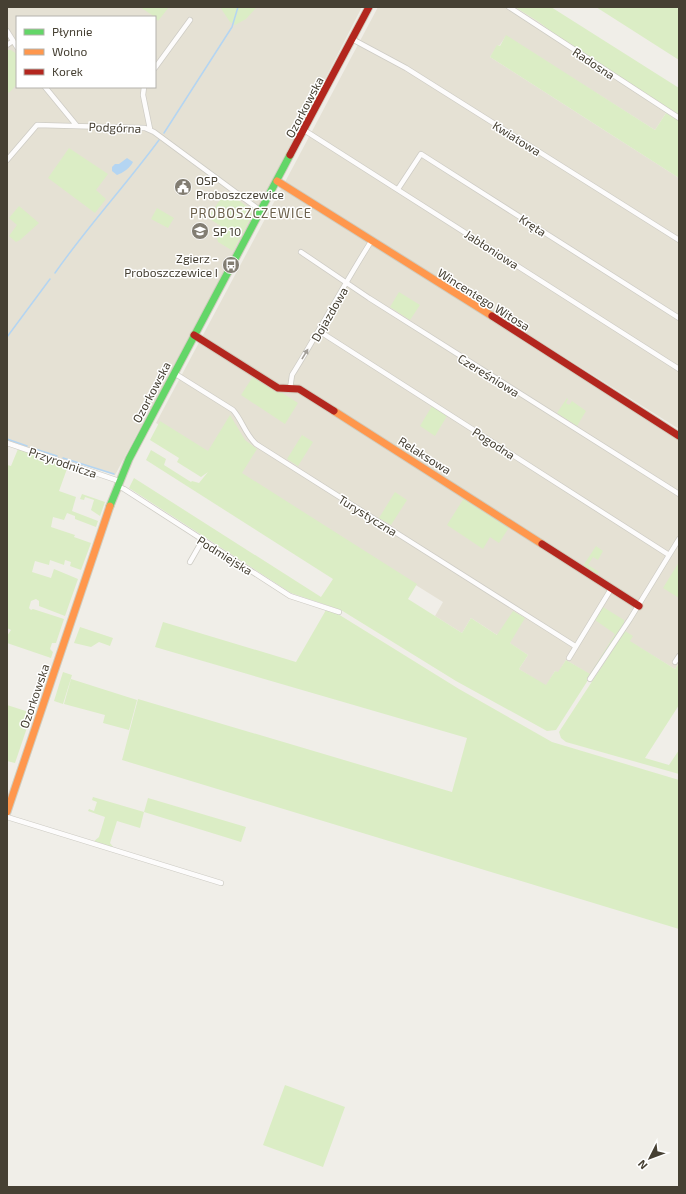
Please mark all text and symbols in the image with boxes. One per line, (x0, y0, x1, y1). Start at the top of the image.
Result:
legend (16, 16, 156, 88)
text: Płynnie (52, 24, 92, 38)
text: Wolno (52, 44, 88, 58)
street label: Radosna (570, 44, 618, 82)
text: Korek (52, 64, 83, 78)
street label: Ozorkowska (282, 74, 326, 140)
street label: Kwiatowa (490, 118, 544, 158)
street label: Podgórna (88, 119, 142, 135)
place label: OSP Proboszczewice (196, 173, 284, 201)
public building icon: OSP Proboszczewice (173, 177, 193, 197)
district label: PROBOSZCZEWICE (190, 205, 312, 221)
street label: Kręta (517, 211, 549, 239)
school or university icon: SP 10 (190, 221, 210, 241)
place label: SP 10 (213, 224, 241, 238)
street label: Jabłoniowa (462, 226, 522, 272)
place label: Zgierz - Proboszczewice I (124, 251, 218, 279)
bus stop icon: Zgierz - Proboszczewice I (221, 255, 241, 275)
street label: Wincentego Witosa (435, 265, 533, 333)
street label: Dojazdowa (308, 284, 351, 344)
one-way arrow (302, 348, 309, 360)
street label: Czereśniowa (456, 351, 522, 399)
street label: Ozorkowska (129, 359, 173, 425)
street label: Pogodna (470, 424, 518, 462)
street label: Relaksowa (396, 433, 454, 477)
street label: Przyrodnicza (27, 444, 99, 480)
street label: Turystyczna (336, 491, 400, 539)
street label: Podmiejska (194, 533, 255, 578)
street label: Ozorkowska (16, 662, 52, 730)
north arrow (630, 1138, 670, 1178)
text: N (635, 1158, 650, 1172)

